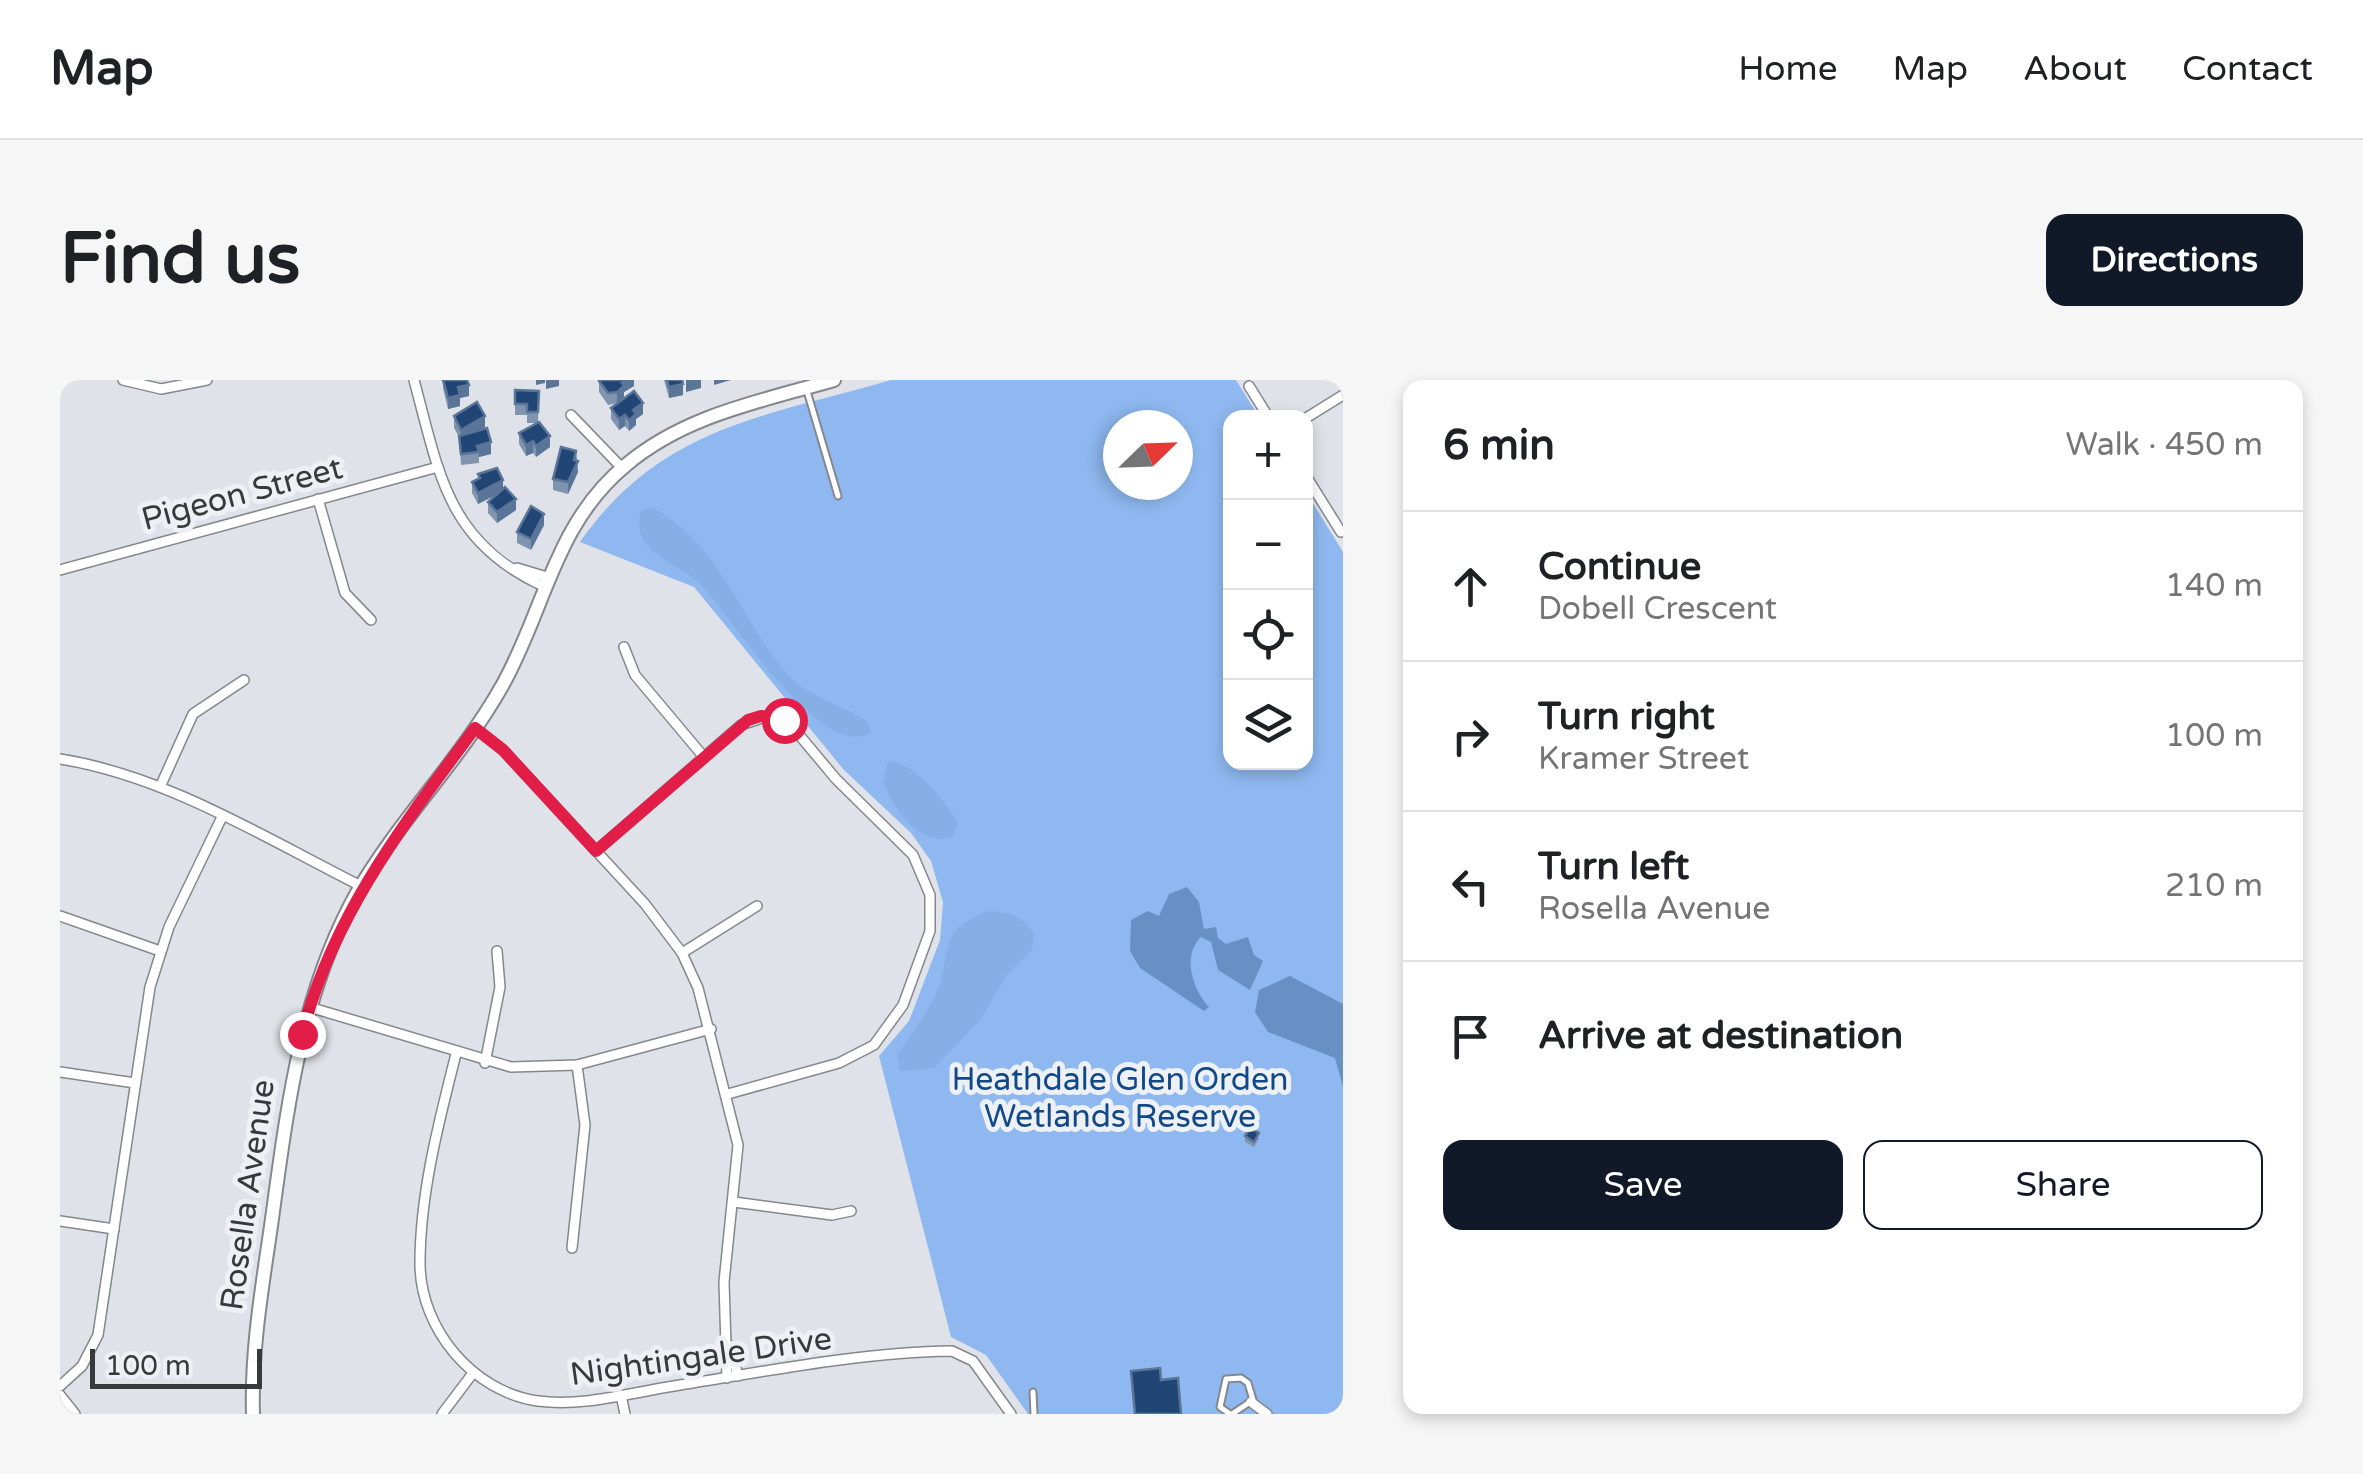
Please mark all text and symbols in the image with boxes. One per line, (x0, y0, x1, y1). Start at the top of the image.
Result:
text: Map (50, 40, 154, 98)
text: Home (1738, 48, 1837, 90)
text: Map (1892, 48, 1968, 90)
text: About (2023, 48, 2127, 90)
text: Contact (2182, 48, 2313, 90)
button: Directions (2046, 214, 2303, 306)
text: Find us (60, 218, 300, 302)
north arrow (1103, 410, 1193, 500)
map controls (1223, 410, 1313, 770)
button: + (1223, 410, 1313, 500)
text: 6 min (1443, 420, 1555, 471)
text: Walk · 450 m (2066, 426, 2263, 464)
street label: Pigeon Street (137, 449, 347, 539)
button: − (1223, 500, 1313, 590)
text: Continue (1538, 544, 1701, 590)
icon: ahead (1443, 559, 1498, 614)
text: 140 m (2165, 567, 2263, 605)
button: locate (1223, 590, 1313, 680)
text: Dobell Crescent (1538, 590, 1777, 628)
button: layers (1223, 680, 1313, 770)
text: Turn right (1538, 694, 1715, 740)
route start (762, 698, 808, 744)
icon: right (1443, 709, 1498, 764)
text: 100 m (2165, 717, 2263, 755)
text: Kramer Street (1538, 740, 1749, 778)
text: Turn left (1538, 844, 1689, 890)
icon: left (1443, 859, 1498, 914)
text: 210 m (2165, 867, 2263, 905)
text: Rosella Avenue (1538, 890, 1770, 928)
icon: arrive (1443, 1009, 1498, 1064)
route end (280, 1012, 326, 1058)
text: Arrive at destination (1538, 1013, 1903, 1059)
park label: Heathdale Glen Orden Wetlands Reserve (951, 1061, 1289, 1136)
street label: Rosella Avenue (213, 1077, 283, 1313)
button: Save (1443, 1140, 1843, 1230)
button: Share (1863, 1140, 2263, 1230)
street label: Nightingale Drive (568, 1320, 834, 1394)
scale bar (90, 1344, 262, 1388)
text: 100 m (105, 1349, 191, 1383)

